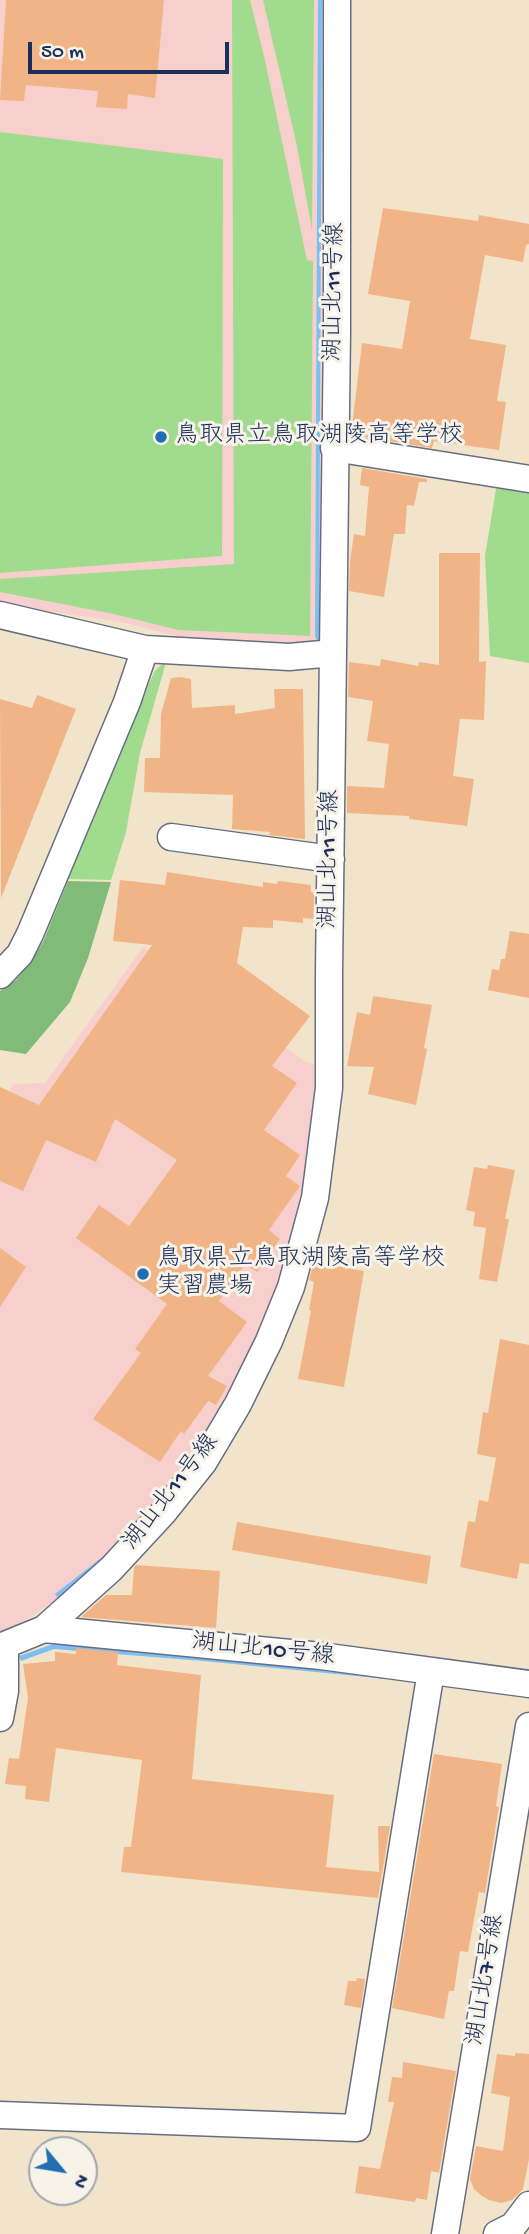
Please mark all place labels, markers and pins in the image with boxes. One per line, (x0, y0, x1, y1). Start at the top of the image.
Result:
place label: 鳥取県立鳥取湖陵高等学校 (175, 423, 463, 451)
marker: 鳥取県立鳥取湖陵高等学校 (153, 429, 169, 445)
place label: 鳥取県立鳥取湖陵高等学校 実習農場 (157, 1246, 445, 1302)
marker: 鳥取県立鳥取湖陵高等学校 実習農場 (135, 1266, 151, 1282)

